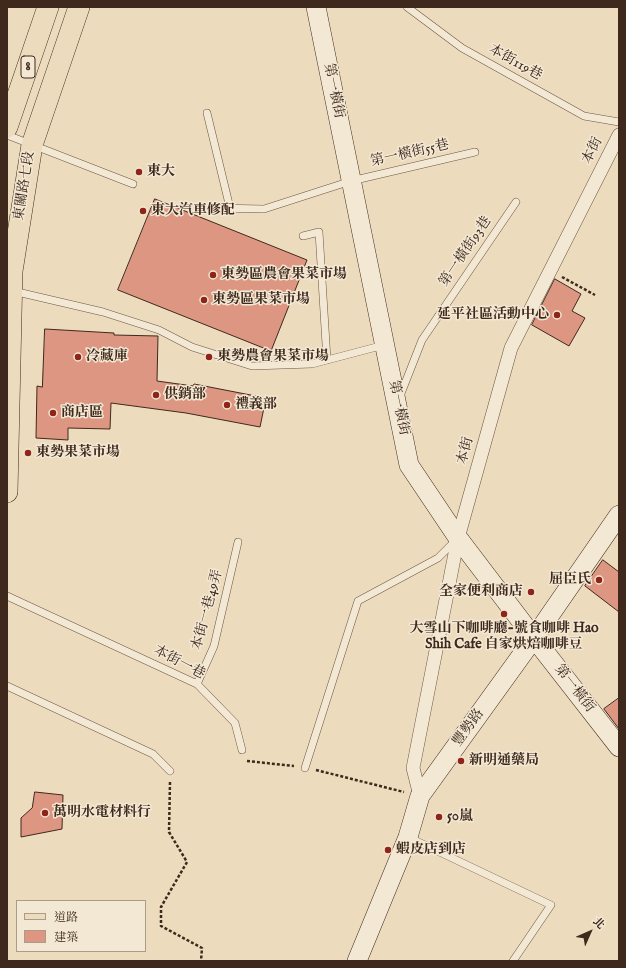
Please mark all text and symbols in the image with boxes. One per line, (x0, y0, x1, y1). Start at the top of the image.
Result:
street label: 本街119巷 (485, 41, 545, 85)
road number: 8 (21, 56, 35, 78)
street label: 第一橫街 (319, 62, 347, 120)
street label: 本街 (579, 135, 607, 167)
street label: 第一橫街55巷 (369, 137, 451, 171)
street label: 東關路七段 (11, 150, 39, 222)
place label: 東大 (147, 164, 175, 180)
marker: 東大 (134, 167, 144, 177)
place label: 東大汽車修配 (151, 203, 235, 219)
marker: 東大汽車修配 (138, 206, 148, 216)
street label: 第一橫街93巷 (436, 214, 496, 290)
place label: 東勢區農會果菜市場 (221, 267, 347, 283)
marker: 東勢區農會果菜市場 (208, 270, 218, 280)
place label: 東勢區果菜市場 (212, 292, 310, 308)
marker: 東勢區果菜市場 (199, 295, 209, 305)
place label: 延平社區活動中心 (437, 307, 549, 323)
marker: 延平社區活動中心 (552, 310, 562, 320)
place label: 冷藏庫 (86, 349, 128, 365)
place label: 東勢農會果菜市場 (217, 349, 329, 365)
marker: 冷藏庫 (73, 352, 83, 362)
marker: 東勢農會果菜市場 (204, 352, 214, 362)
street label: 第一橫街 (384, 379, 412, 437)
place label: 供銷部 (164, 387, 206, 403)
marker: 供銷部 (151, 390, 161, 400)
place label: 禮義部 (235, 397, 277, 413)
marker: 禮義部 (222, 400, 232, 410)
place label: 商店區 (61, 405, 103, 421)
marker: 商店區 (48, 408, 58, 418)
street label: 本街 (454, 435, 478, 467)
place label: 東勢果菜市場 (36, 445, 120, 461)
marker: 東勢果菜市場 (23, 448, 33, 458)
street label: 本街一巷49弄 (189, 568, 227, 652)
place label: 屈臣氏 (549, 572, 591, 588)
marker: 屈臣氏 (594, 575, 604, 585)
place label: 全家便利商店 (439, 584, 523, 600)
marker: 全家便利商店 (526, 587, 536, 597)
marker: 大雪山下咖啡廳-號食咖啡 Hao Shih Cafe 自家烘焙咖啡豆 (499, 609, 509, 619)
place label: 大雪山下咖啡廳-號食咖啡 Hao Shih Cafe 自家烘焙咖啡豆 (409, 621, 599, 654)
street label: 本街一巷 (150, 642, 208, 684)
street label: 第一橫街 (550, 662, 598, 716)
street label: 豐勢路 (450, 706, 488, 750)
place label: 新明通藥局 (469, 753, 539, 769)
marker: 新明通藥局 (456, 756, 466, 766)
place label: 萬明水電材料行 (53, 805, 151, 821)
marker: 萬明水電材料行 (40, 808, 50, 818)
place label: 50嵐 (447, 809, 473, 825)
marker: 50嵐 (434, 812, 444, 822)
place label: 蝦皮店到店 (396, 842, 466, 858)
marker: 蝦皮店到店 (383, 845, 393, 855)
legend (16, 900, 146, 952)
text: 道路 (54, 910, 78, 925)
north arrow (570, 912, 610, 952)
text: 北 (590, 915, 607, 932)
text: 建築 (54, 930, 78, 945)

